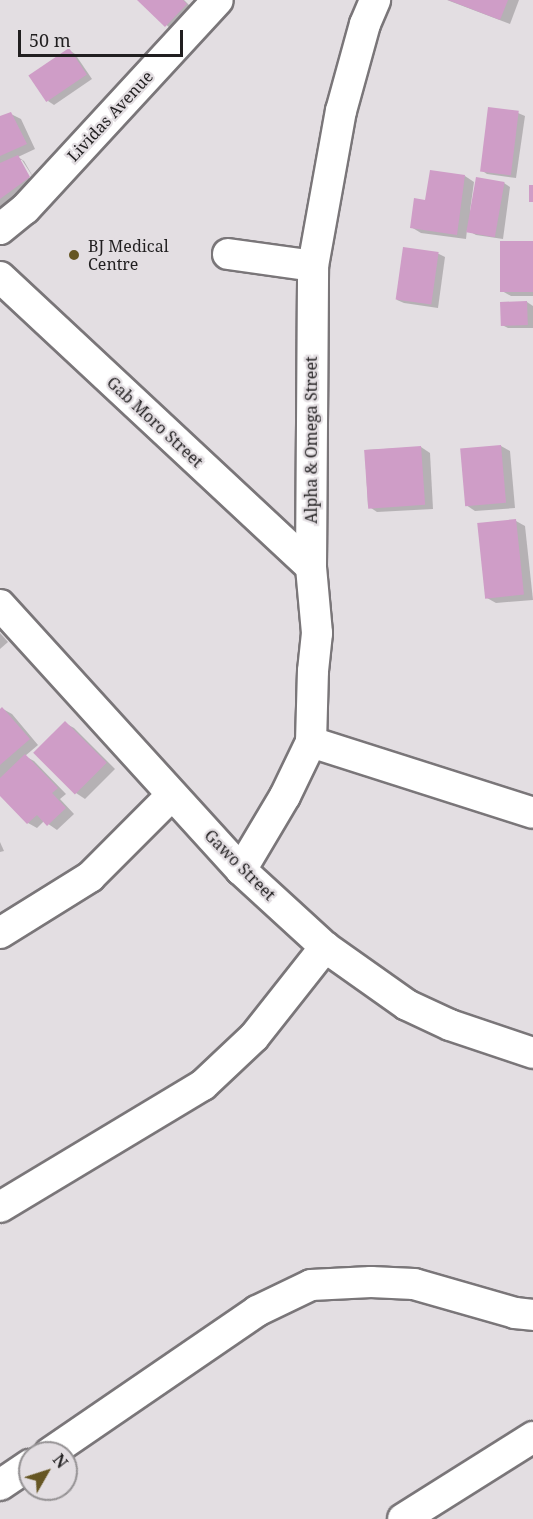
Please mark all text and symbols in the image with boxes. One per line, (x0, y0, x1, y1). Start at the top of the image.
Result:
scale bar (21, 18, 186, 56)
text: 50 m (29, 28, 71, 52)
street label: Lividas Avenue (63, 67, 157, 165)
place label: BJ Medical Centre (88, 236, 169, 274)
marker: BJ Medical Centre (65, 246, 83, 264)
street label: Alpha & Omega Street (301, 356, 321, 524)
street label: Gab Moro Street (103, 373, 207, 471)
street label: Gawo Street (201, 826, 279, 904)
north arrow (18, 1441, 78, 1501)
text: N (48, 1449, 73, 1473)

